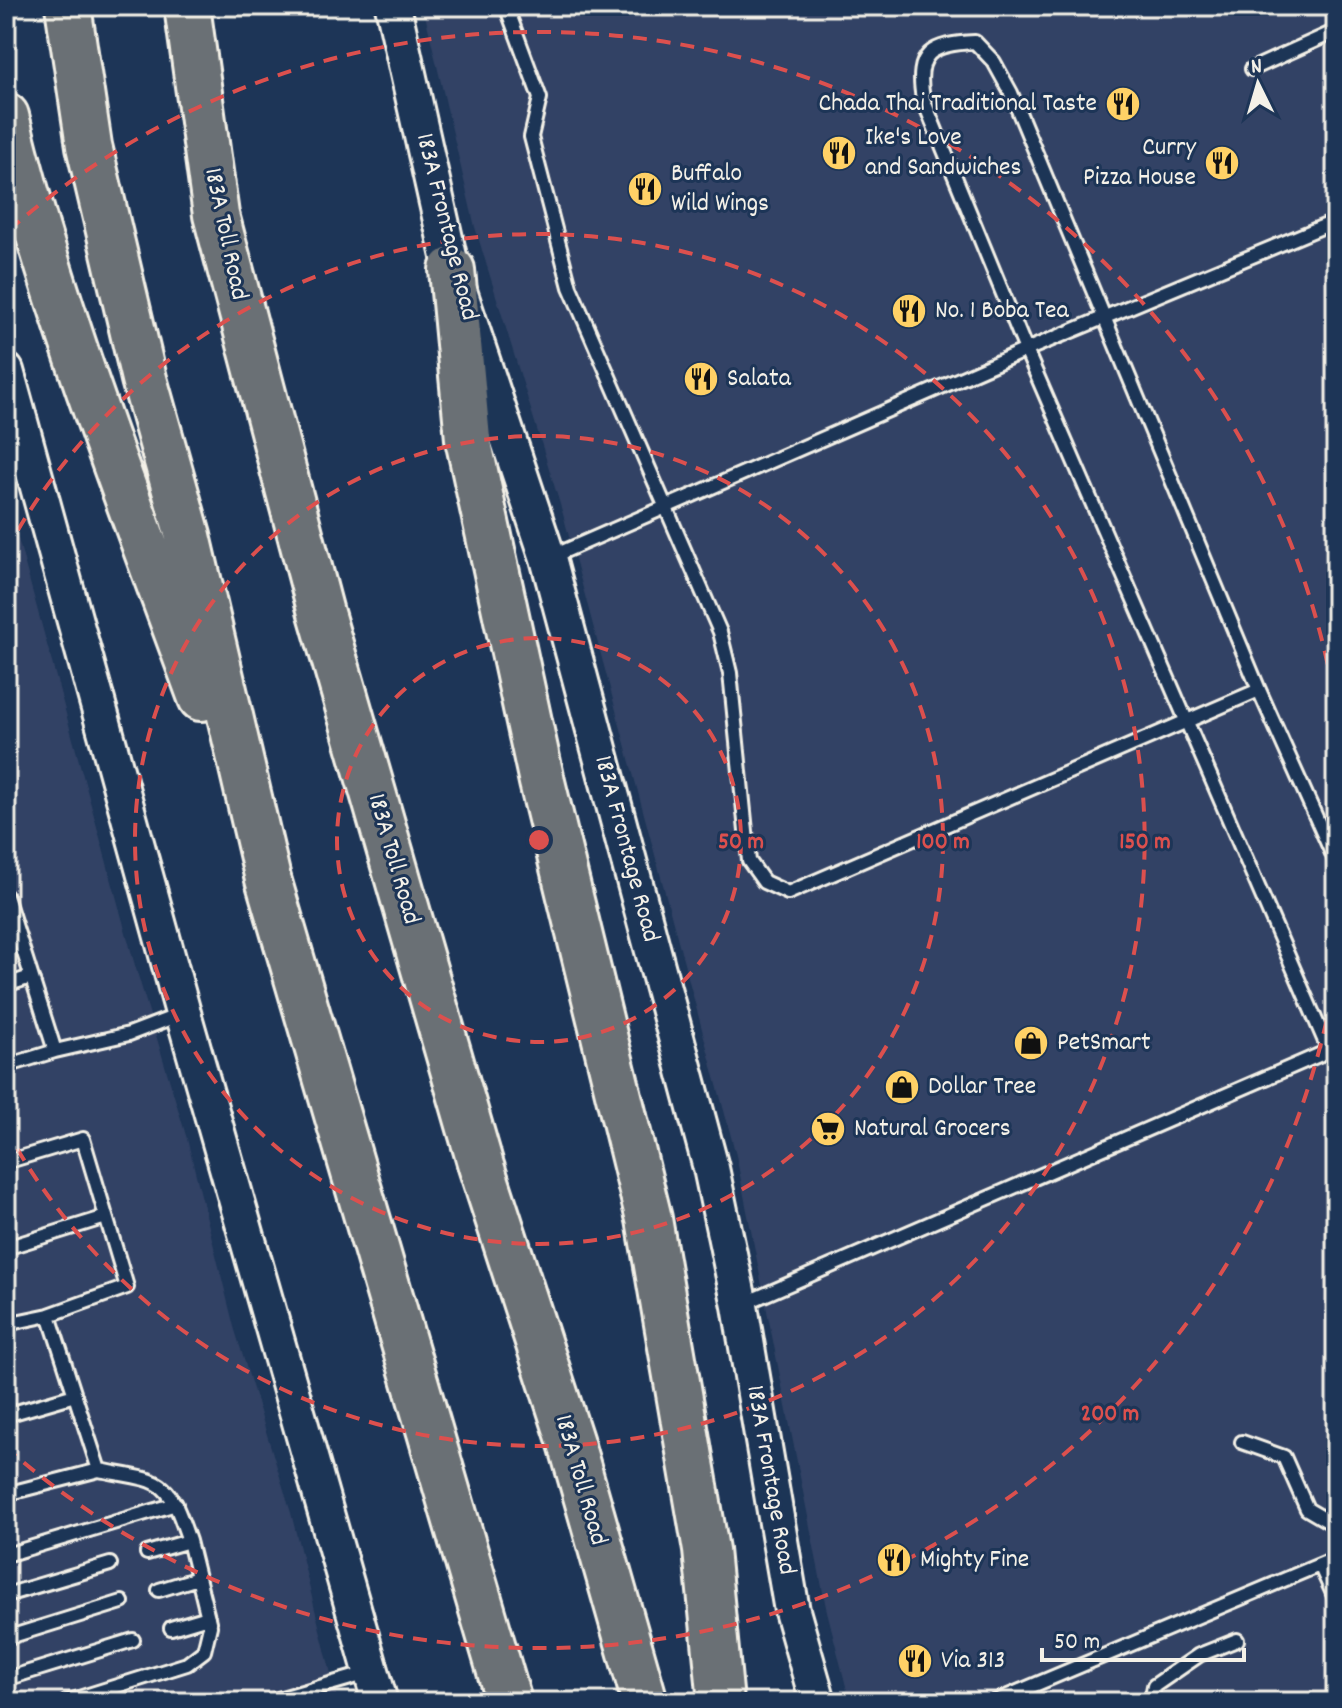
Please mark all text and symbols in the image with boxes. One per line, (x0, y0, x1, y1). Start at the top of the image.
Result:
north arrow (1218, 44, 1298, 124)
text: N (1250, 52, 1263, 83)
restaurant icon: Chada Thai Traditional Taste (1104, 85, 1142, 123)
place label: Chada Thai Traditional Taste (818, 86, 1097, 123)
place label: Ike's Love and Sandwiches (865, 120, 1021, 187)
street label: 183A Frontage Road (405, 129, 487, 325)
place label: Curry Pizza House (1083, 130, 1196, 197)
restaurant icon: Ike's Love and Sandwiches (820, 134, 858, 172)
restaurant icon: Curry Pizza House (1203, 144, 1241, 182)
place label: Buffalo Wild Wings (671, 156, 769, 223)
street label: 183A Toll Road (193, 164, 257, 304)
restaurant icon: Buffalo Wild Wings (626, 170, 664, 208)
restaurant icon: No. 1 Boba Tea (890, 292, 928, 330)
place label: No. 1 Boba Tea (935, 293, 1069, 330)
restaurant icon: Salata (682, 360, 720, 398)
place label: Salata (727, 361, 792, 398)
street label: 183A Frontage Road (583, 752, 669, 946)
street label: 183A Toll Road (357, 789, 429, 929)
centre of rings (525, 826, 553, 854)
text: 50 m (718, 826, 764, 860)
text: 100 m (916, 826, 970, 860)
text: 150 m (1119, 826, 1171, 860)
shop icon: PetSmart (1012, 1024, 1050, 1062)
place label: PetSmart (1057, 1025, 1151, 1062)
shop icon: Dollar Tree (883, 1068, 921, 1106)
place label: Dollar Tree (928, 1069, 1036, 1106)
supermarket icon: Natural Grocers (809, 1110, 847, 1148)
place label: Natural Grocers (854, 1111, 1011, 1148)
street label: 183A Frontage Road (735, 1382, 805, 1578)
text: 200 m (1081, 1398, 1139, 1432)
street label: 183A Toll Road (544, 1410, 616, 1550)
restaurant icon: Mighty Fine (875, 1541, 913, 1579)
place label: Mighty Fine (920, 1542, 1029, 1579)
scale bar (1042, 1612, 1244, 1662)
text: 50 m (1054, 1626, 1100, 1660)
restaurant icon: Via 313 (896, 1642, 934, 1680)
place label: Via 313 (941, 1643, 1005, 1680)

